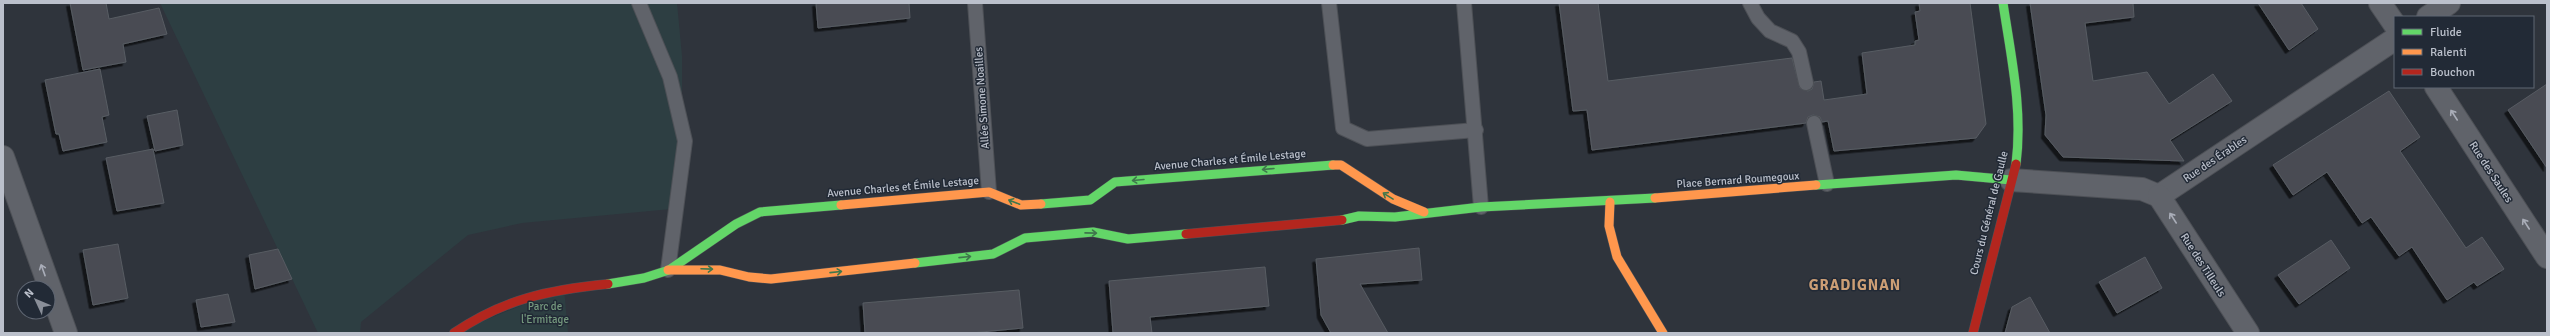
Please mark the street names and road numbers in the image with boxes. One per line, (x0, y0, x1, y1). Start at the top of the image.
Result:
street label: Allée Simone Noailles (972, 46, 992, 149)
street label: Rue des Érables (2180, 132, 2249, 185)
street label: Rue des Saules (2466, 139, 2516, 205)
street label: Avenue Charles et Émile Lestage (1154, 146, 1306, 173)
street label: Cours du Général de Gaulle (1967, 150, 2011, 276)
street label: Place Bernard Roumegoux (1676, 169, 1800, 191)
street label: Avenue Charles et Émile Lestage (827, 173, 979, 200)
street label: Rue des Tilleuls (2178, 231, 2228, 299)

